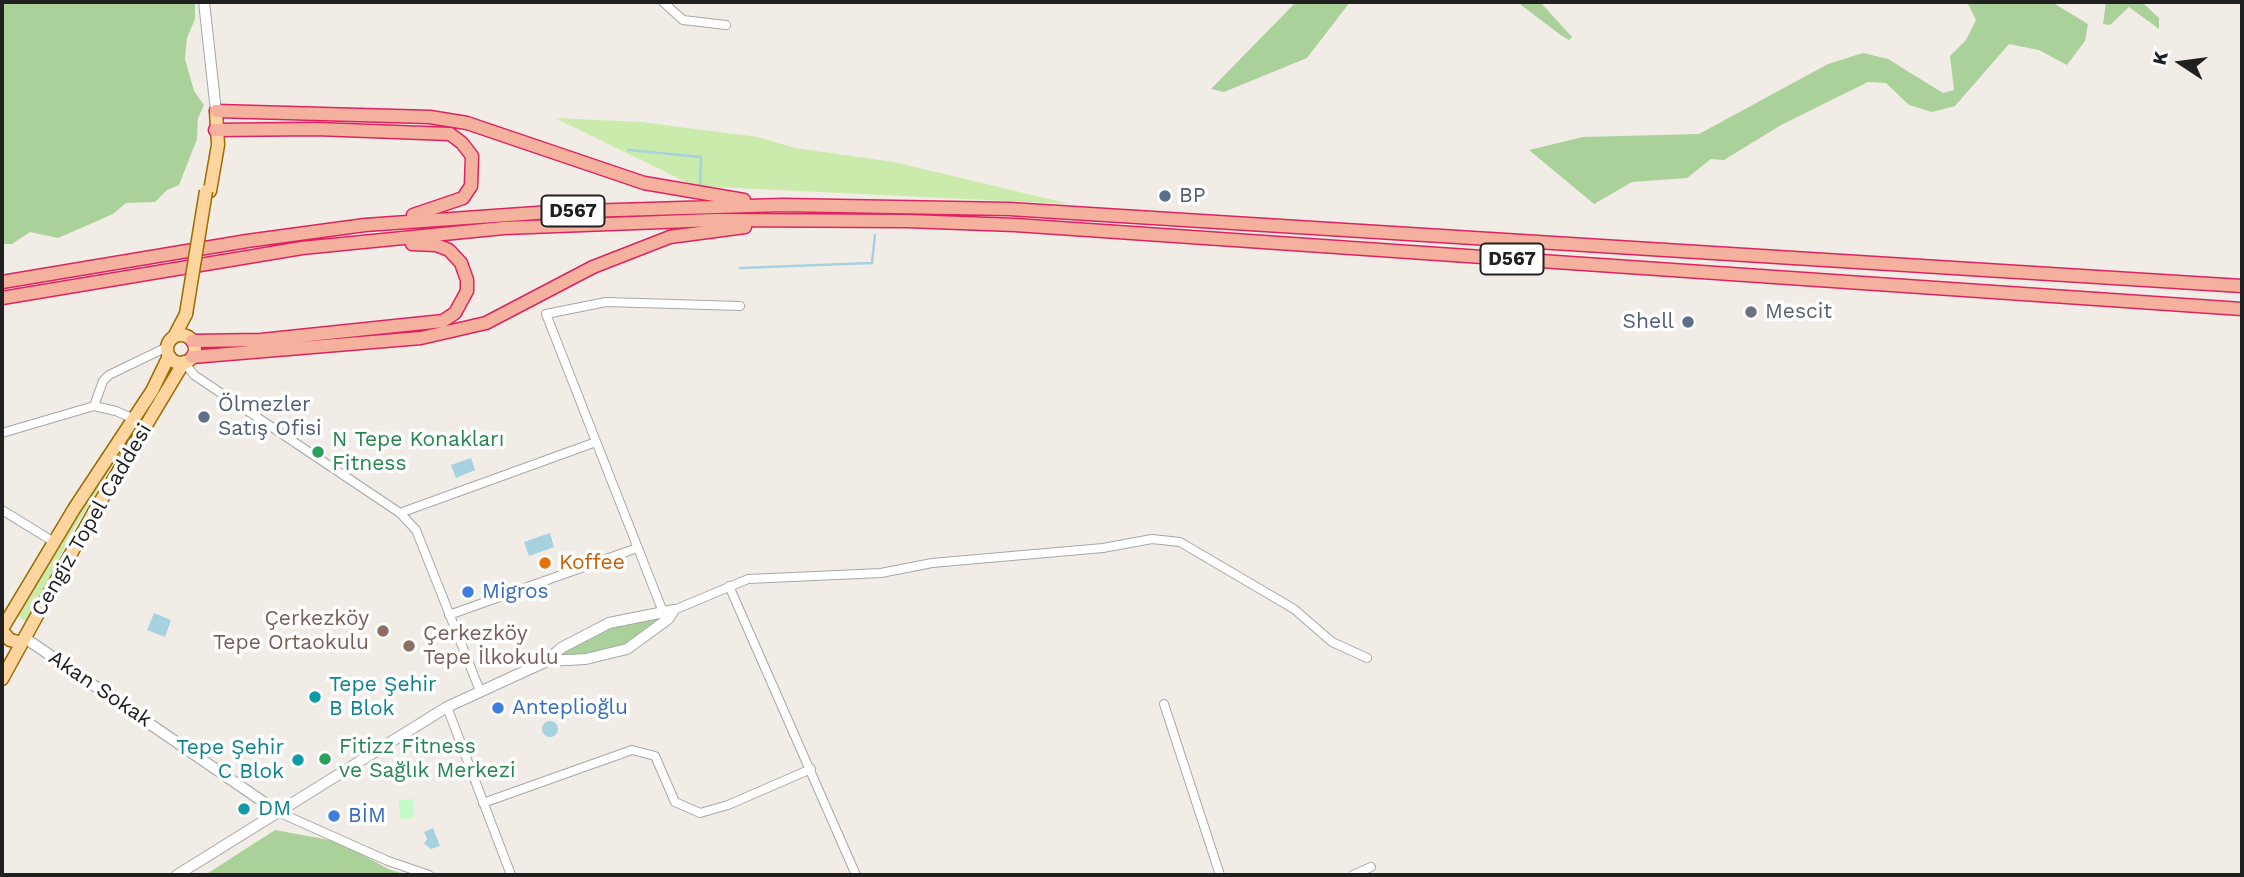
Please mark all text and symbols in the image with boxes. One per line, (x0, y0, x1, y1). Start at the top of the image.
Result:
north arrow (2146, 28, 2216, 98)
text: K (2147, 49, 2173, 67)
place label: BP (1179, 183, 1206, 209)
marker: BP (1157, 188, 1173, 204)
road number: D567 (542, 196, 604, 226)
road number: D567 (1480, 244, 1544, 274)
place label: Mescit (1765, 299, 1832, 325)
marker: Mescit (1743, 304, 1759, 320)
place label: Shell (1623, 309, 1674, 335)
marker: Shell (1680, 314, 1696, 330)
place label: Ölmezler Satış Ofisi (218, 392, 322, 442)
marker: Ölmezler Satış Ofisi (196, 409, 212, 425)
street label: Cengiz Topel Caddesi (27, 419, 157, 621)
place label: N Tepe Konakları Fitness (332, 427, 504, 477)
marker: N Tepe Konakları Fitness (310, 444, 326, 460)
place label: Koffee (559, 550, 625, 576)
marker: Koffee (537, 555, 553, 571)
place label: Migros (482, 579, 549, 605)
marker: Migros (460, 584, 476, 600)
place label: Çerkezköy Tepe Ortaokulu (213, 606, 369, 656)
place label: Çerkezköy Tepe İlkokulu (423, 621, 559, 671)
marker: Çerkezköy Tepe Ortaokulu (375, 623, 391, 639)
marker: Çerkezköy Tepe İlkokulu (401, 638, 417, 654)
street label: Akan Sokak (44, 645, 156, 733)
place label: Tepe Şehir B Blok (329, 672, 437, 722)
marker: Tepe Şehir B Blok (307, 689, 323, 705)
place label: Anteplioğlu (512, 695, 628, 721)
marker: Anteplioğlu (490, 700, 506, 716)
place label: Fitizz Fitness ve Sağlık Merkezi (339, 734, 515, 784)
place label: Tepe Şehir C Blok (176, 735, 284, 785)
marker: Fitizz Fitness ve Sağlık Merkezi (317, 751, 333, 767)
marker: Tepe Şehir C Blok (290, 752, 306, 768)
place label: DM (258, 796, 291, 822)
marker: DM (236, 801, 252, 817)
place label: BİM (348, 803, 386, 829)
marker: BİM (326, 808, 342, 824)

